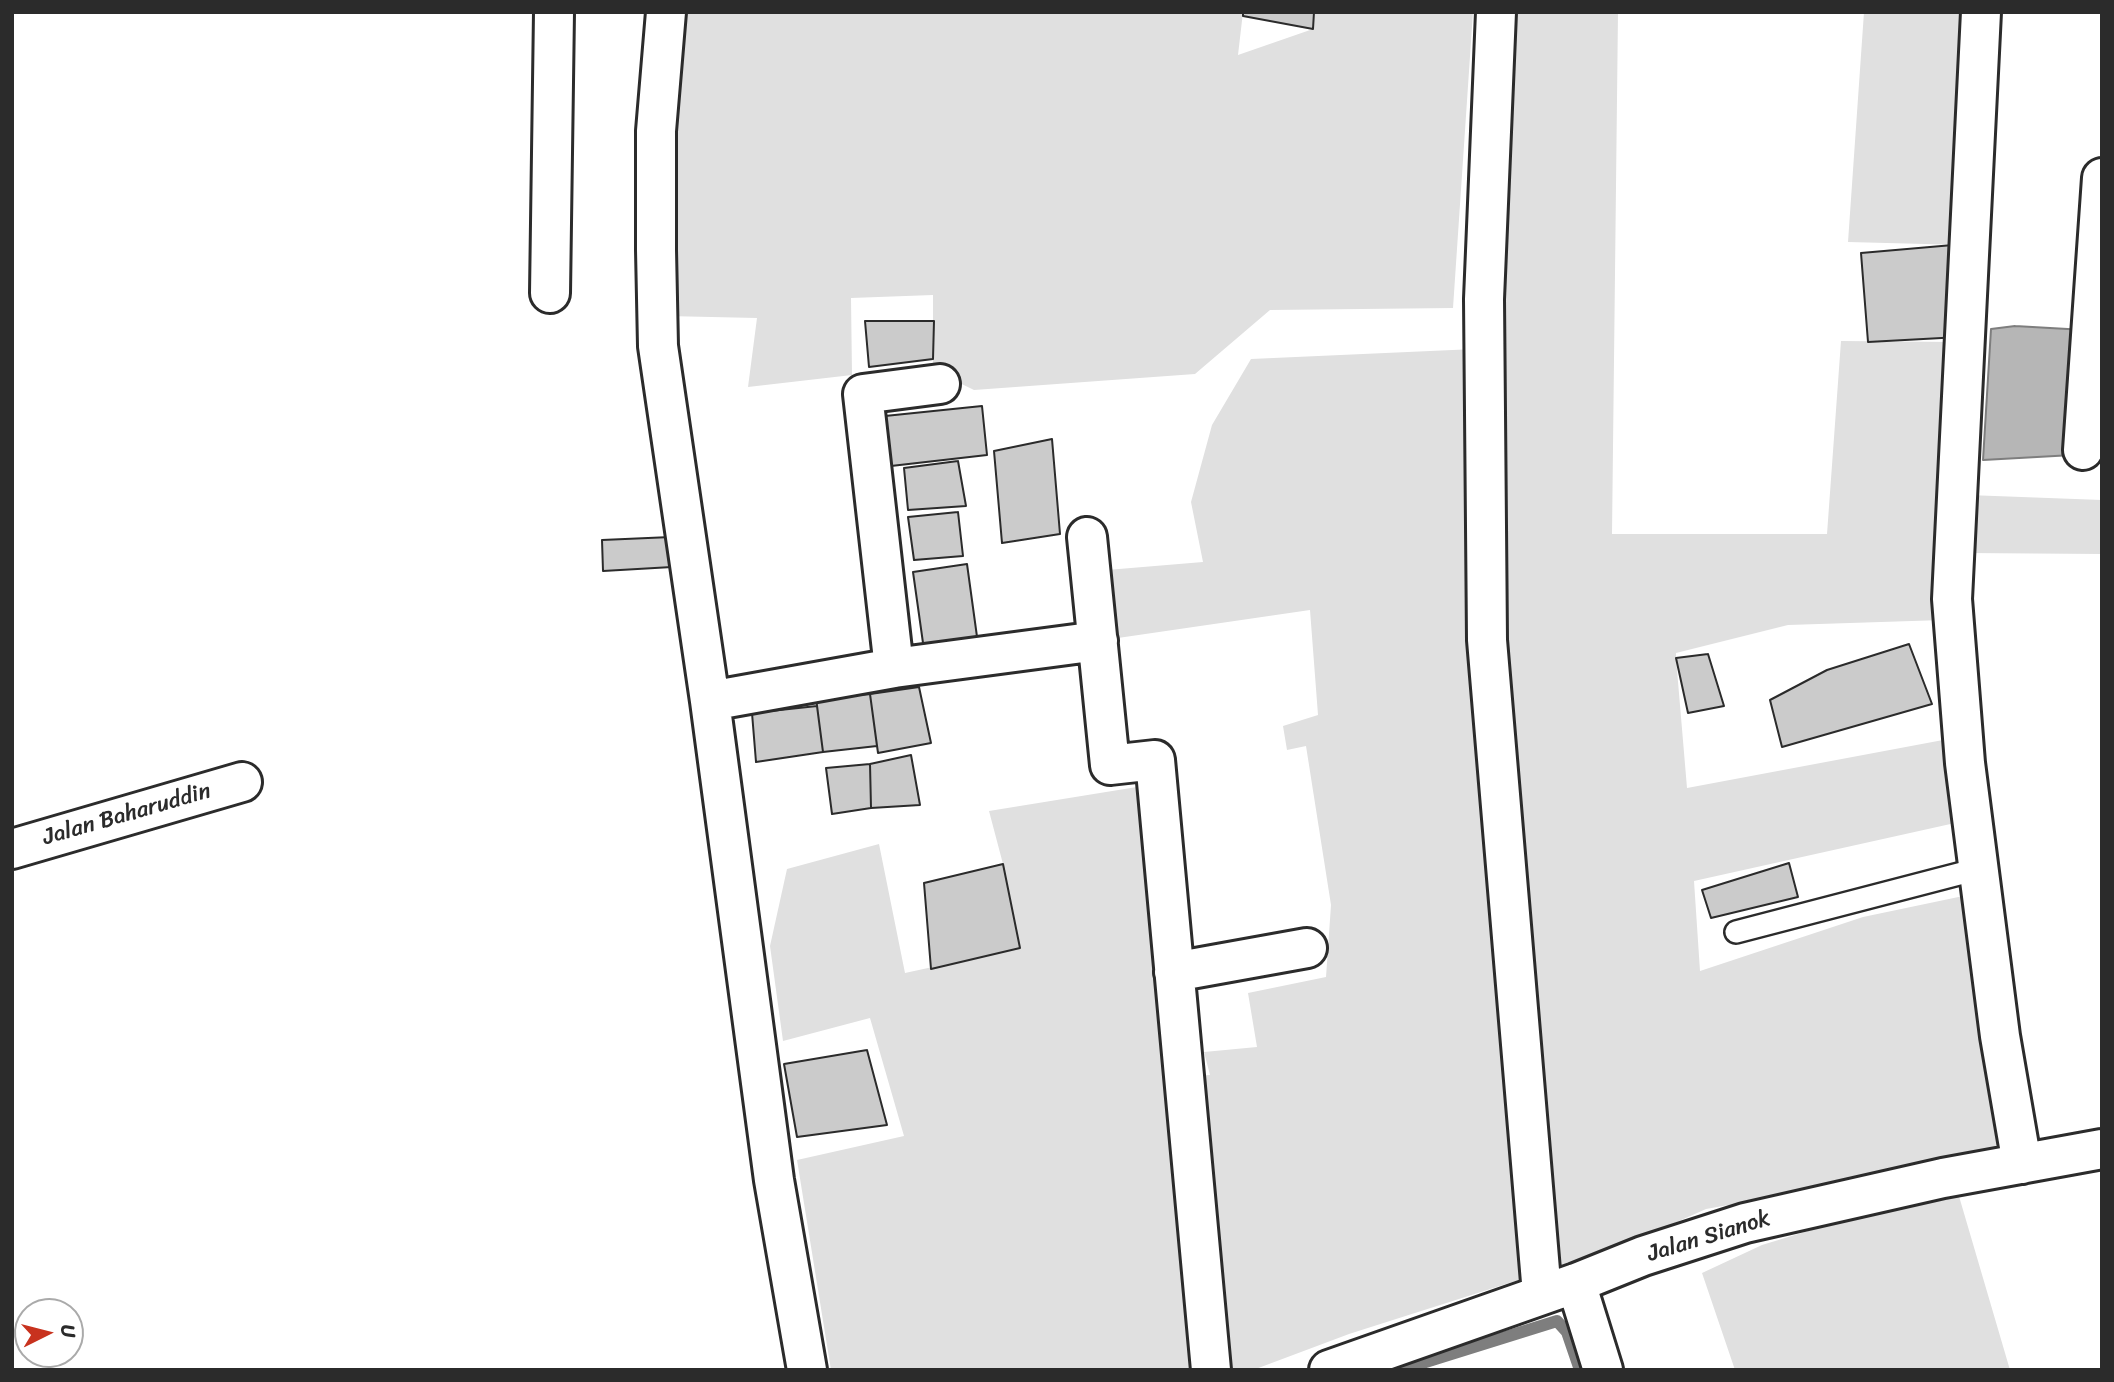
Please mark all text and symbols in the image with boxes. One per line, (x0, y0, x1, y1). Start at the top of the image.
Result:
street label: Jalan Baharuddin (40, 778, 214, 852)
street label: Jalan Sianok (1644, 1205, 1774, 1269)
north arrow (14, 1298, 84, 1368)
text: U (51, 1323, 85, 1339)

